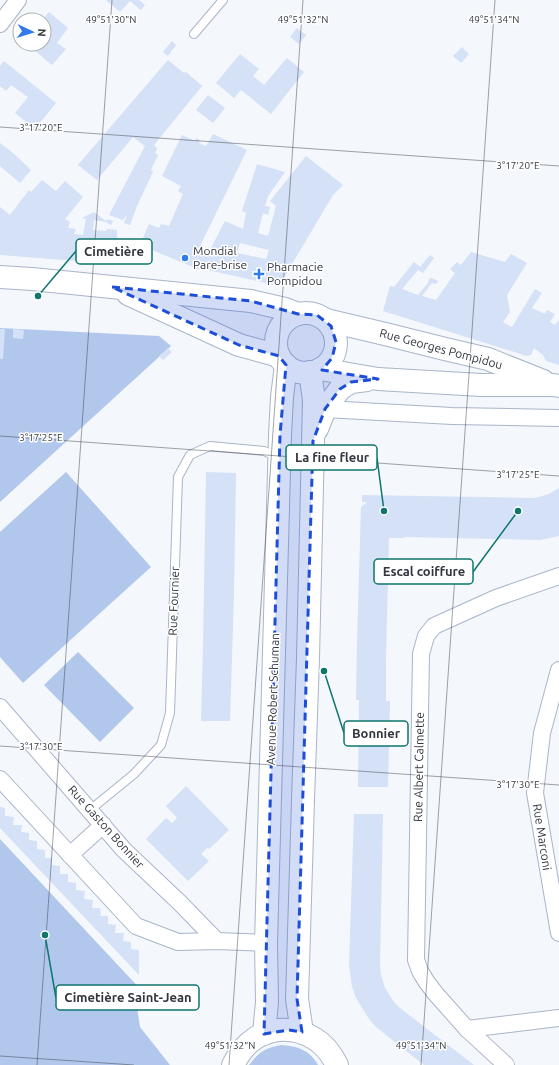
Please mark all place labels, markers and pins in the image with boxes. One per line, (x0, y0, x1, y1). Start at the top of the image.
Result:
callout: Cimetière (76, 239, 152, 264)
place label: Mondial Pare-brise (193, 244, 247, 271)
marker: Mondial Pare-brise (180, 253, 190, 263)
place label: Pharmacie Pompidou (267, 260, 323, 287)
marker: Pharmacie Pompidou (254, 269, 264, 279)
callout: La fine fleur (286, 445, 377, 470)
callout: Escal coiffure (374, 559, 473, 584)
callout: Bonnier (344, 721, 408, 746)
callout: Cimetière Saint-Jean (56, 985, 199, 1010)

